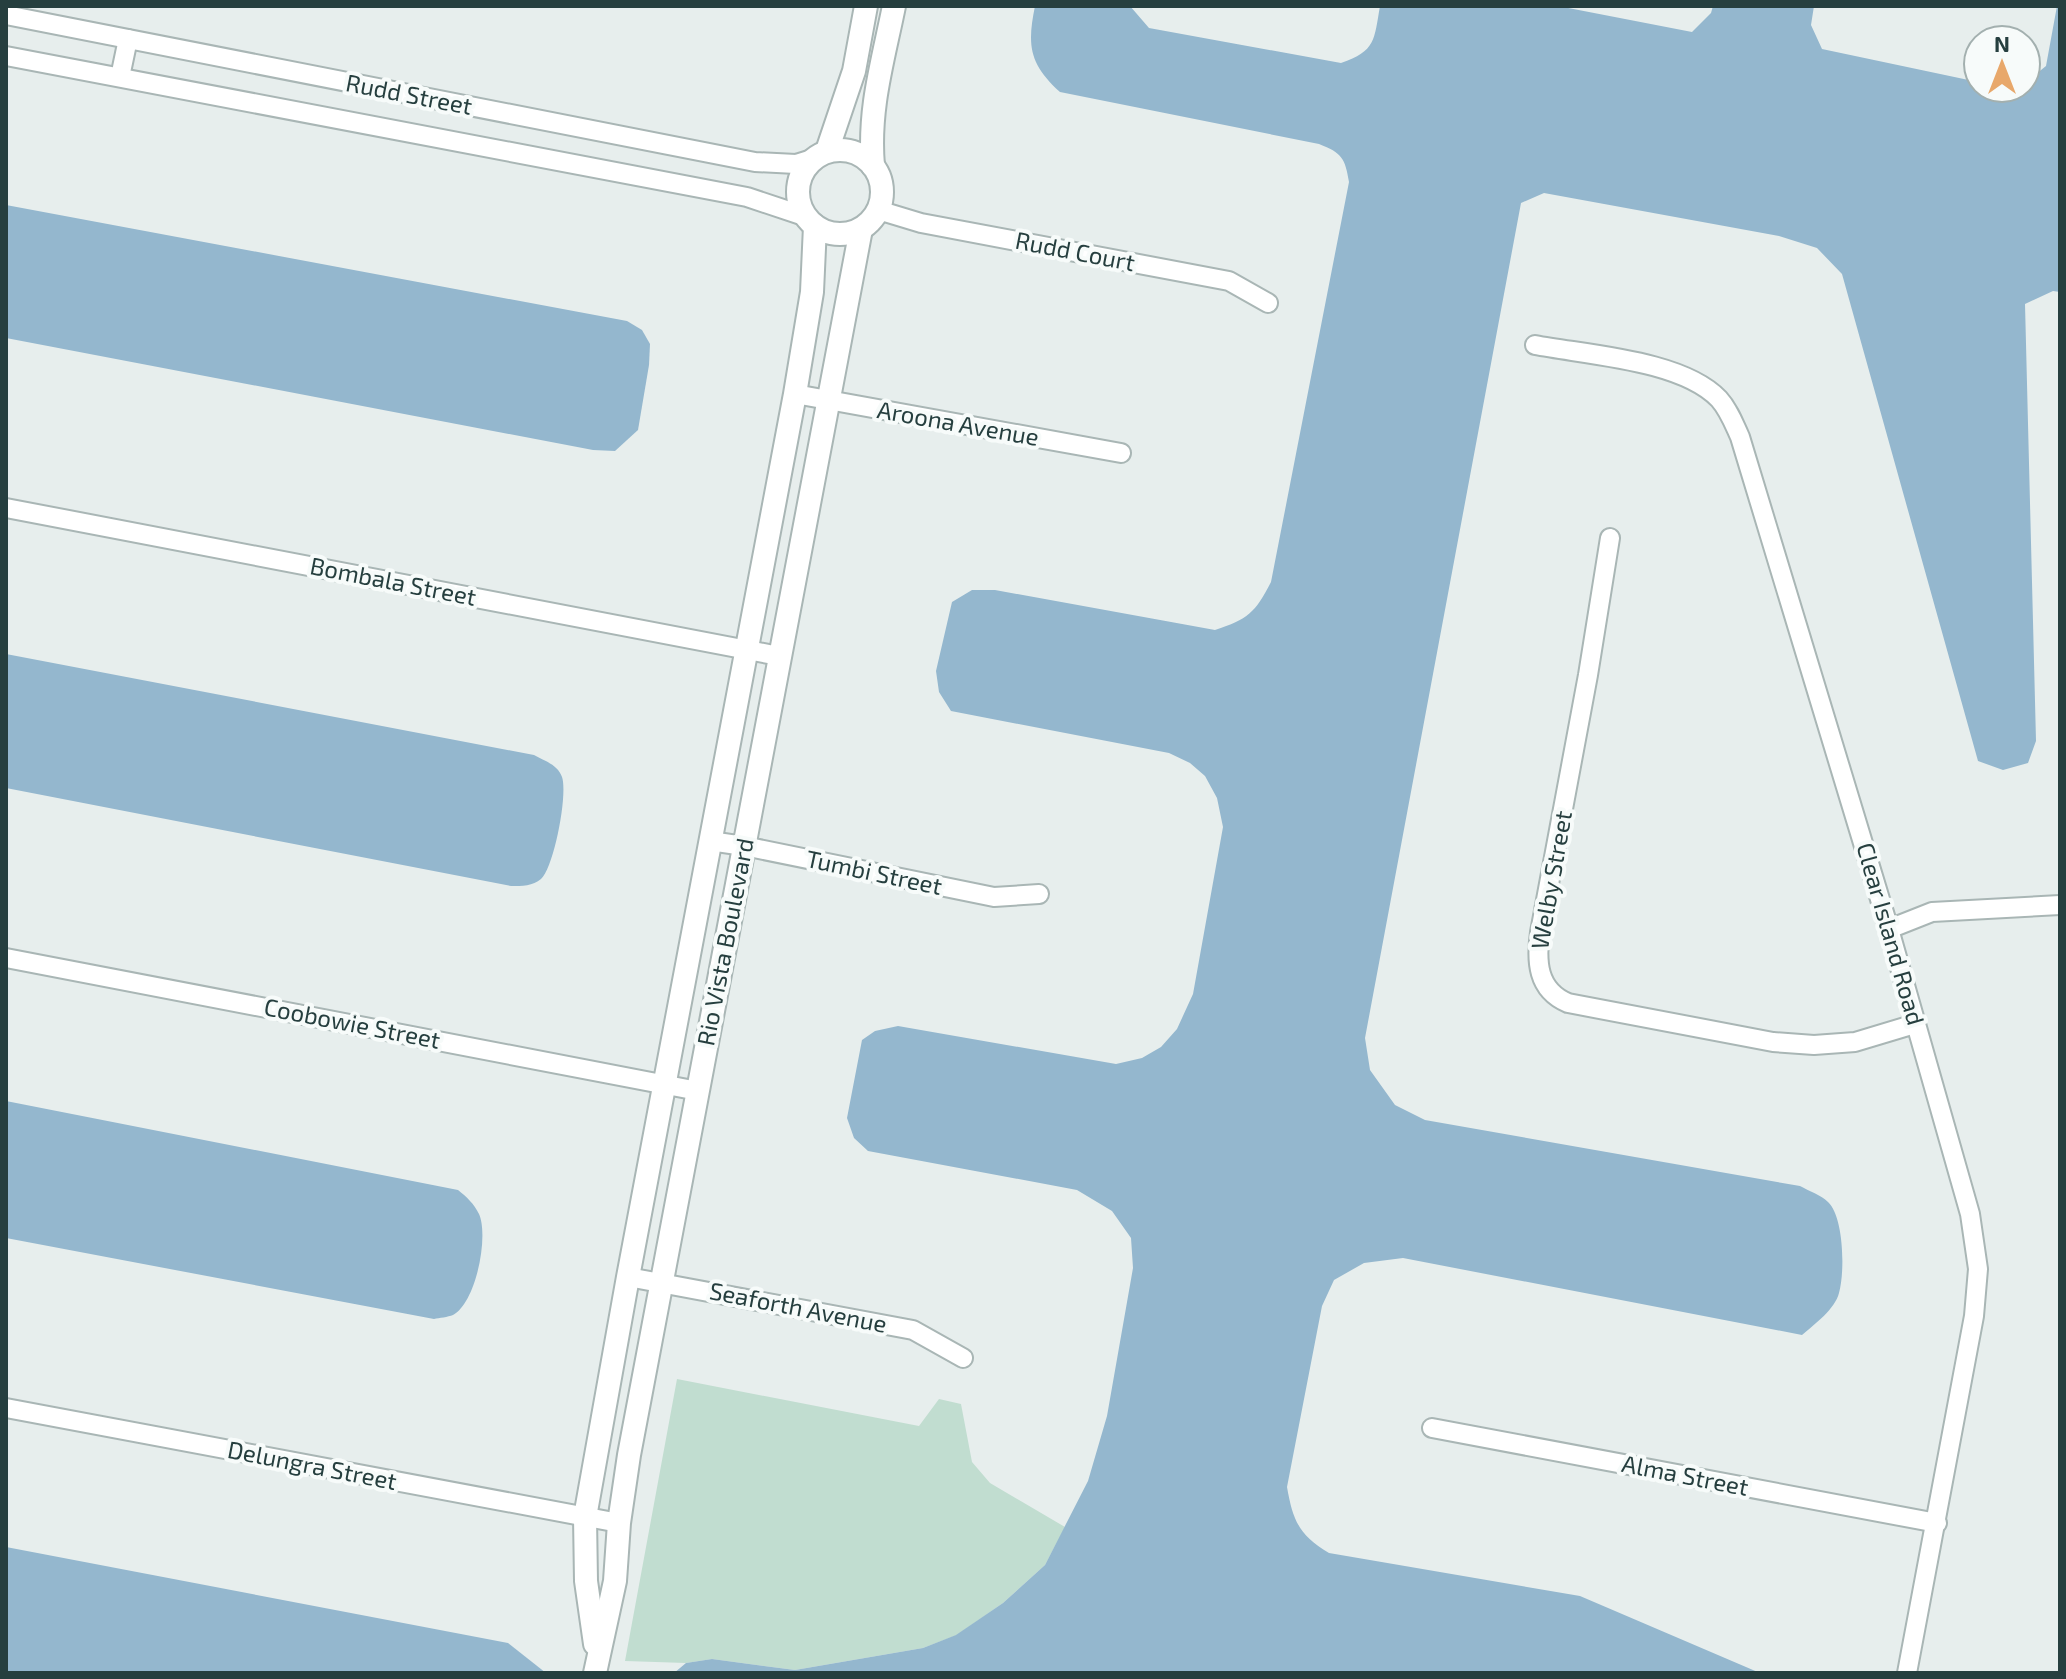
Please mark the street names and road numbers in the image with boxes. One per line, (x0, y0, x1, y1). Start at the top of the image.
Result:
street label: Rudd Street (344, 67, 475, 120)
street label: Rudd Court (1013, 225, 1138, 276)
street label: Aroona Avenue (875, 394, 1041, 451)
street label: Bombala Street (308, 550, 479, 611)
street label: Welby Street (1524, 808, 1577, 951)
street label: Rio Vista Boulevard (690, 836, 759, 1048)
street label: Clear Island Road (1852, 839, 1931, 1028)
street label: Tumbi Street (804, 843, 945, 900)
street label: Coobowie Street (262, 991, 443, 1054)
street label: Seaforth Avenue (707, 1275, 889, 1338)
street label: Delungra Street (225, 1434, 399, 1495)
street label: Alma Street (1620, 1448, 1751, 1501)

